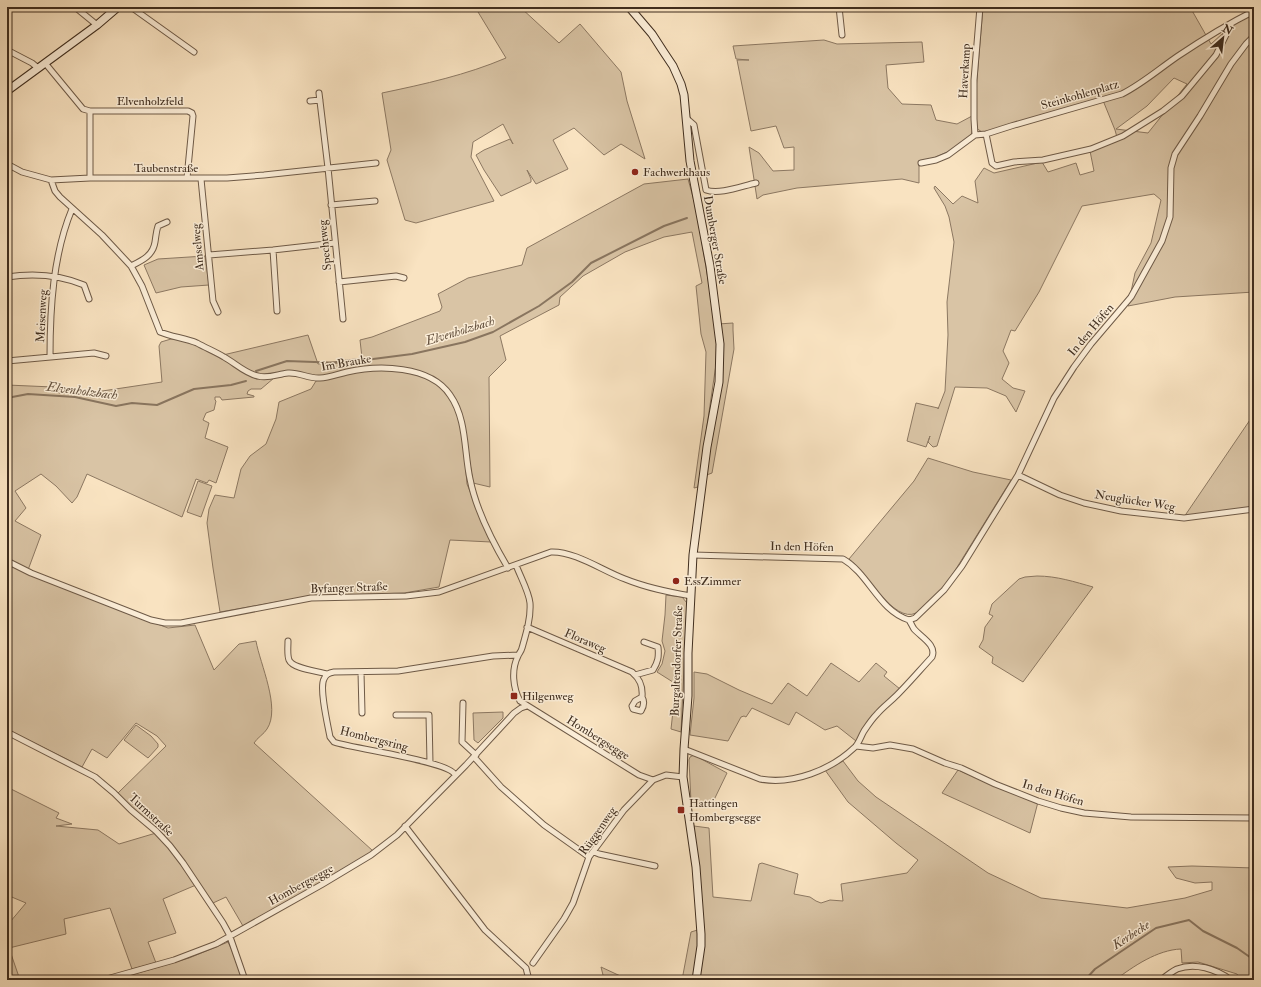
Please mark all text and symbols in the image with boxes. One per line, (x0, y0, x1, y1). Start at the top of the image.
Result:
north arrow (1203, 18, 1243, 58)
text: N (1219, 21, 1236, 38)
street label: Haverkamp (956, 43, 974, 99)
street label: Steinkohlenplatz (1039, 77, 1121, 113)
street label: Elvenholzfeld (117, 94, 183, 109)
street label: Taubenstraße (134, 161, 198, 176)
place label: Fachwerkhaus (643, 165, 710, 180)
marker: Fachwerkhaus (630, 167, 640, 177)
street label: Dumberger Straße (700, 194, 730, 286)
street label: Spechtweg (315, 218, 335, 271)
street label: Amselweg (188, 222, 208, 272)
street label: Meisenweg (33, 288, 51, 343)
street label: In den Höfen (1065, 301, 1117, 359)
water label: Elvenholzbach (423, 313, 497, 349)
street label: Im Brauke (320, 351, 372, 375)
water label: Elvenholzbach (45, 379, 119, 403)
street label: Neuglücker Weg (1094, 487, 1177, 515)
street label: In den Höfen (770, 539, 834, 555)
place label: EssZimmer (684, 574, 741, 589)
marker: EssZimmer (671, 576, 681, 586)
street label: Byfanger Straße (310, 579, 388, 597)
street label: Burgaltendorfer Straße (668, 605, 686, 717)
street label: Floraweg (562, 626, 609, 657)
place label: Hilgenweg (522, 689, 574, 704)
marker: Hilgenweg (509, 691, 519, 701)
street label: Hombergsegge (564, 713, 632, 763)
street label: Hombergsring (338, 723, 411, 755)
street label: In den Höfen (1020, 777, 1086, 809)
street label: Turmstraße (125, 790, 177, 840)
place label: Hattingen Hombergsegge (689, 796, 761, 825)
street label: Rüggenweg (576, 803, 621, 858)
marker: Hattingen Hombergsegge (676, 805, 686, 815)
street label: Hombergsegge (266, 861, 336, 909)
water label: Kerbecke (1108, 917, 1153, 954)

